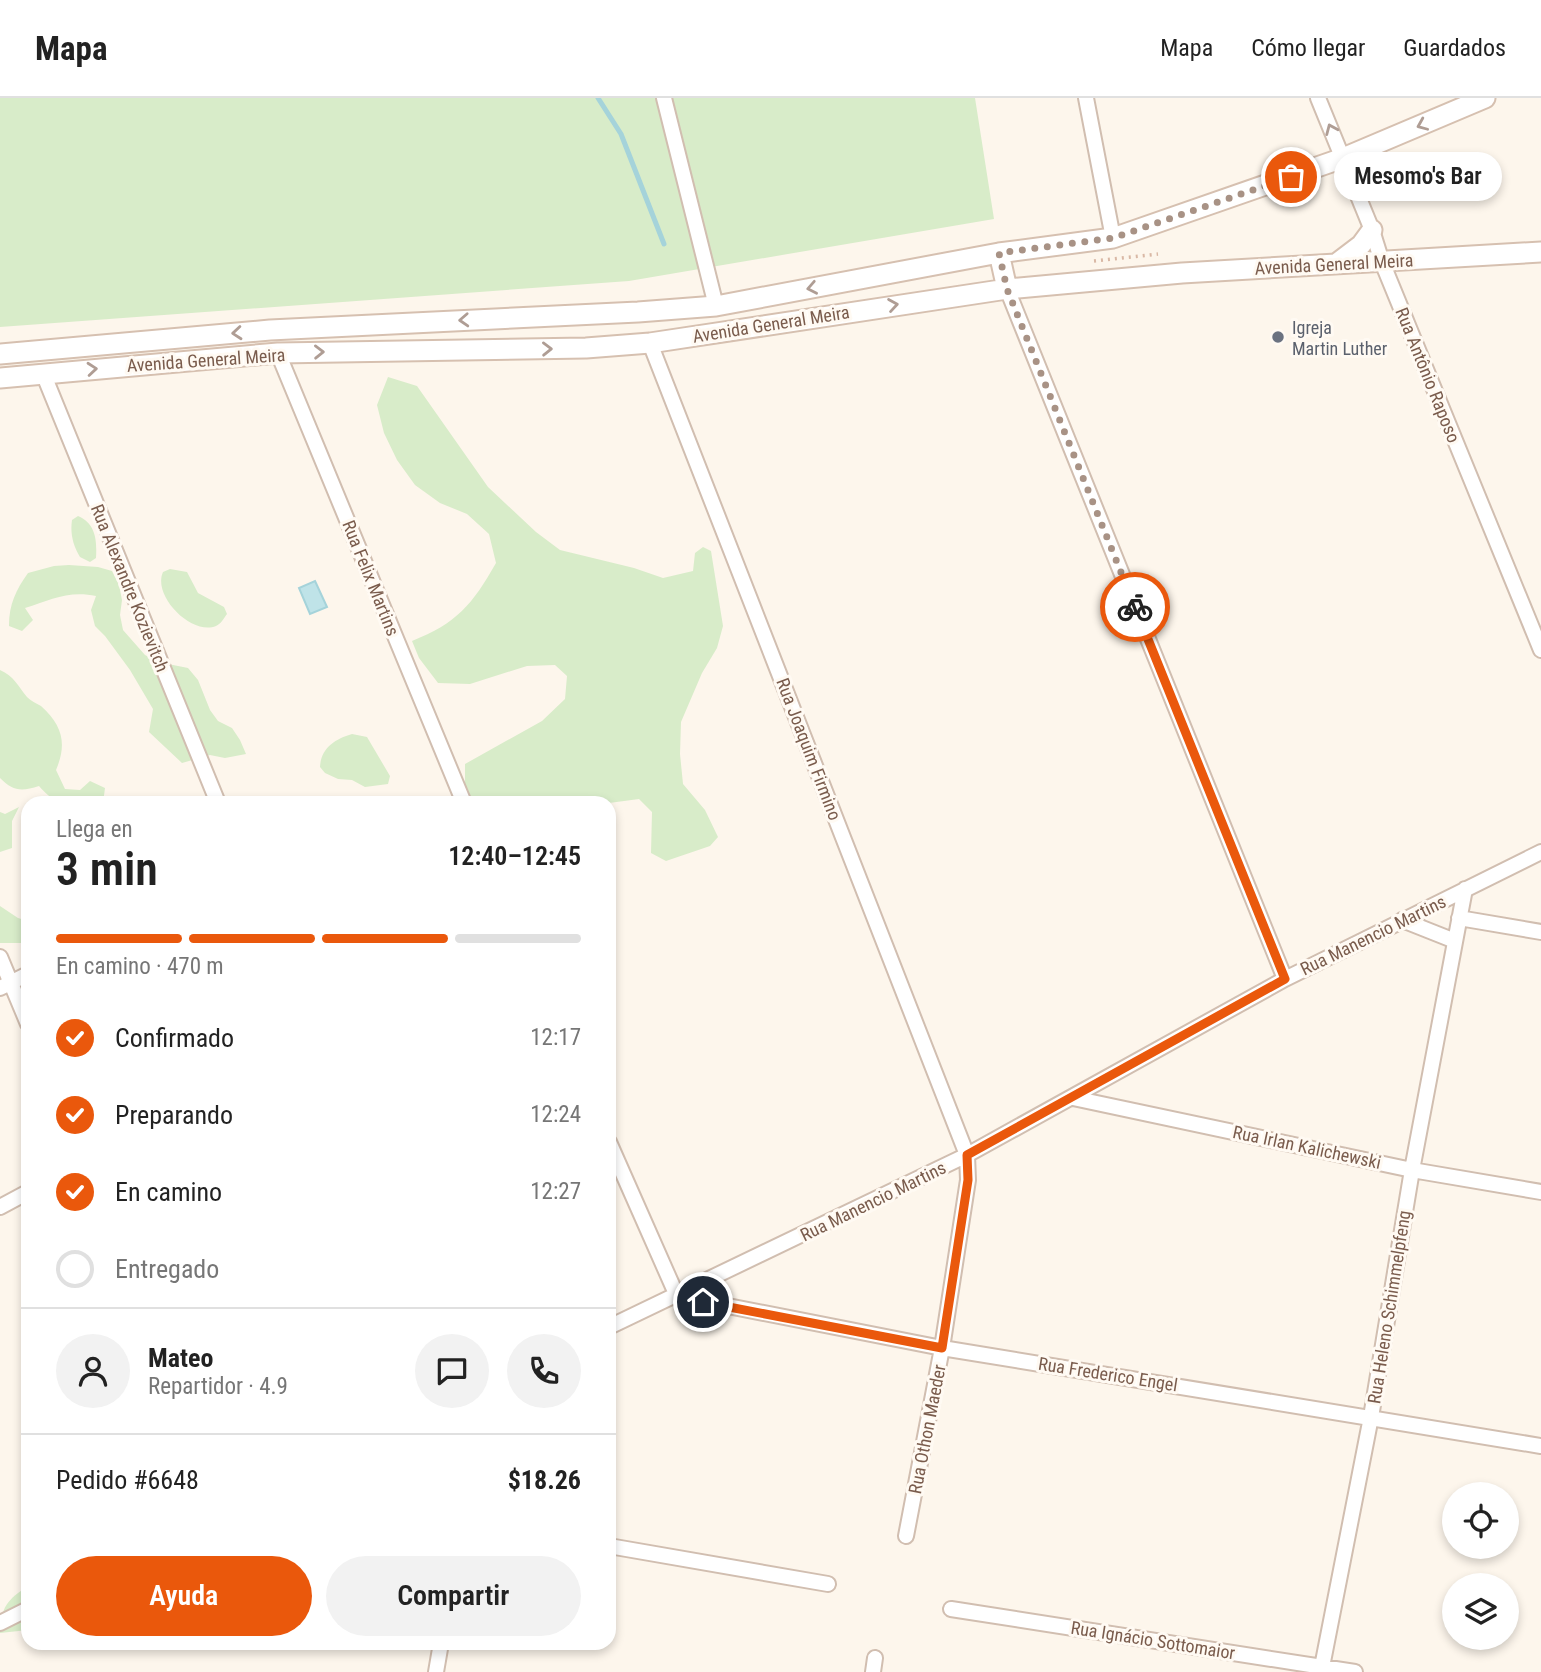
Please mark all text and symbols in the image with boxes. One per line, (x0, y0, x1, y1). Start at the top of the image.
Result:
text: Mapa (35, 29, 107, 68)
text: Mapa (1160, 34, 1213, 62)
text: Cómo llegar (1251, 34, 1365, 62)
text: Guardados (1403, 34, 1506, 62)
one-way arrow (1417, 117, 1429, 131)
one-way arrow (1326, 124, 1340, 136)
pin (1261, 147, 1321, 207)
callout: Mesomo's Bar (1333, 153, 1501, 202)
icon: bag (1272, 158, 1310, 196)
text: Mesomo's Bar (1354, 163, 1482, 190)
street label: Avenida General Meira (1254, 249, 1414, 279)
one-way arrow (806, 280, 818, 295)
one-way arrow (887, 298, 899, 313)
street label: Avenida General Meira (691, 301, 851, 347)
street label: Rua Antônio Raposo (1391, 304, 1465, 446)
one-way arrow (458, 312, 469, 327)
place label: Igreja Martin Luther (1292, 317, 1388, 359)
one-way arrow (231, 325, 242, 340)
marker: Igreja Martin Luther (1270, 329, 1286, 345)
one-way arrow (542, 341, 552, 357)
street label: Avenida General Meira (126, 344, 286, 376)
one-way arrow (314, 345, 325, 360)
one-way arrow (87, 362, 98, 377)
street label: Rua Alexandre Kozievitch (87, 501, 173, 675)
street label: Rua Felix Martins (338, 517, 404, 639)
courier (1100, 572, 1170, 642)
icon: bike (1116, 588, 1154, 626)
street label: Rua Joaquim Firmino (772, 675, 846, 823)
text: Llega en (56, 816, 133, 843)
text: 12:40–12:45 (448, 841, 581, 871)
text: 3 min (56, 842, 158, 896)
street label: Rua Manencio Martins (1297, 891, 1449, 979)
text: En camino · 470 m (56, 953, 224, 980)
icon: check (56, 1019, 94, 1057)
text: Confirmado (115, 1023, 234, 1053)
text: 12:17 (530, 1024, 581, 1051)
icon: check (56, 1096, 94, 1134)
text: Preparando (115, 1100, 233, 1130)
text: 12:24 (530, 1101, 581, 1128)
street label: Rua Irlan Kalichewski (1231, 1121, 1383, 1173)
street label: Rua Manencio Martins (797, 1157, 949, 1245)
icon: check (56, 1173, 94, 1211)
text: En camino (115, 1177, 222, 1207)
text: 12:27 (530, 1178, 581, 1205)
street label: Rua Heleno Schimmelpfeng (1363, 1209, 1415, 1405)
text: Entregado (115, 1254, 219, 1284)
pin (673, 1272, 733, 1332)
icon: home (684, 1283, 722, 1321)
button: person (56, 1334, 130, 1408)
button: chat (415, 1334, 489, 1408)
button: phone (507, 1334, 581, 1408)
text: Mateo (148, 1343, 213, 1373)
street label: Rua Frederico Engel (1037, 1353, 1179, 1395)
street label: Rua Othon Maeder (904, 1362, 950, 1495)
text: Repartidor · 4.9 (148, 1373, 288, 1400)
text: Pedido #6648 (56, 1465, 199, 1495)
text: $18.26 (508, 1465, 581, 1495)
map controls (1442, 1482, 1519, 1650)
button: locate (1442, 1482, 1519, 1559)
button: Ayuda (56, 1556, 312, 1636)
button: Compartir (326, 1556, 581, 1636)
button: layers (1442, 1573, 1519, 1650)
street label: Rua Ignácio Sottomaior (1069, 1617, 1237, 1663)

